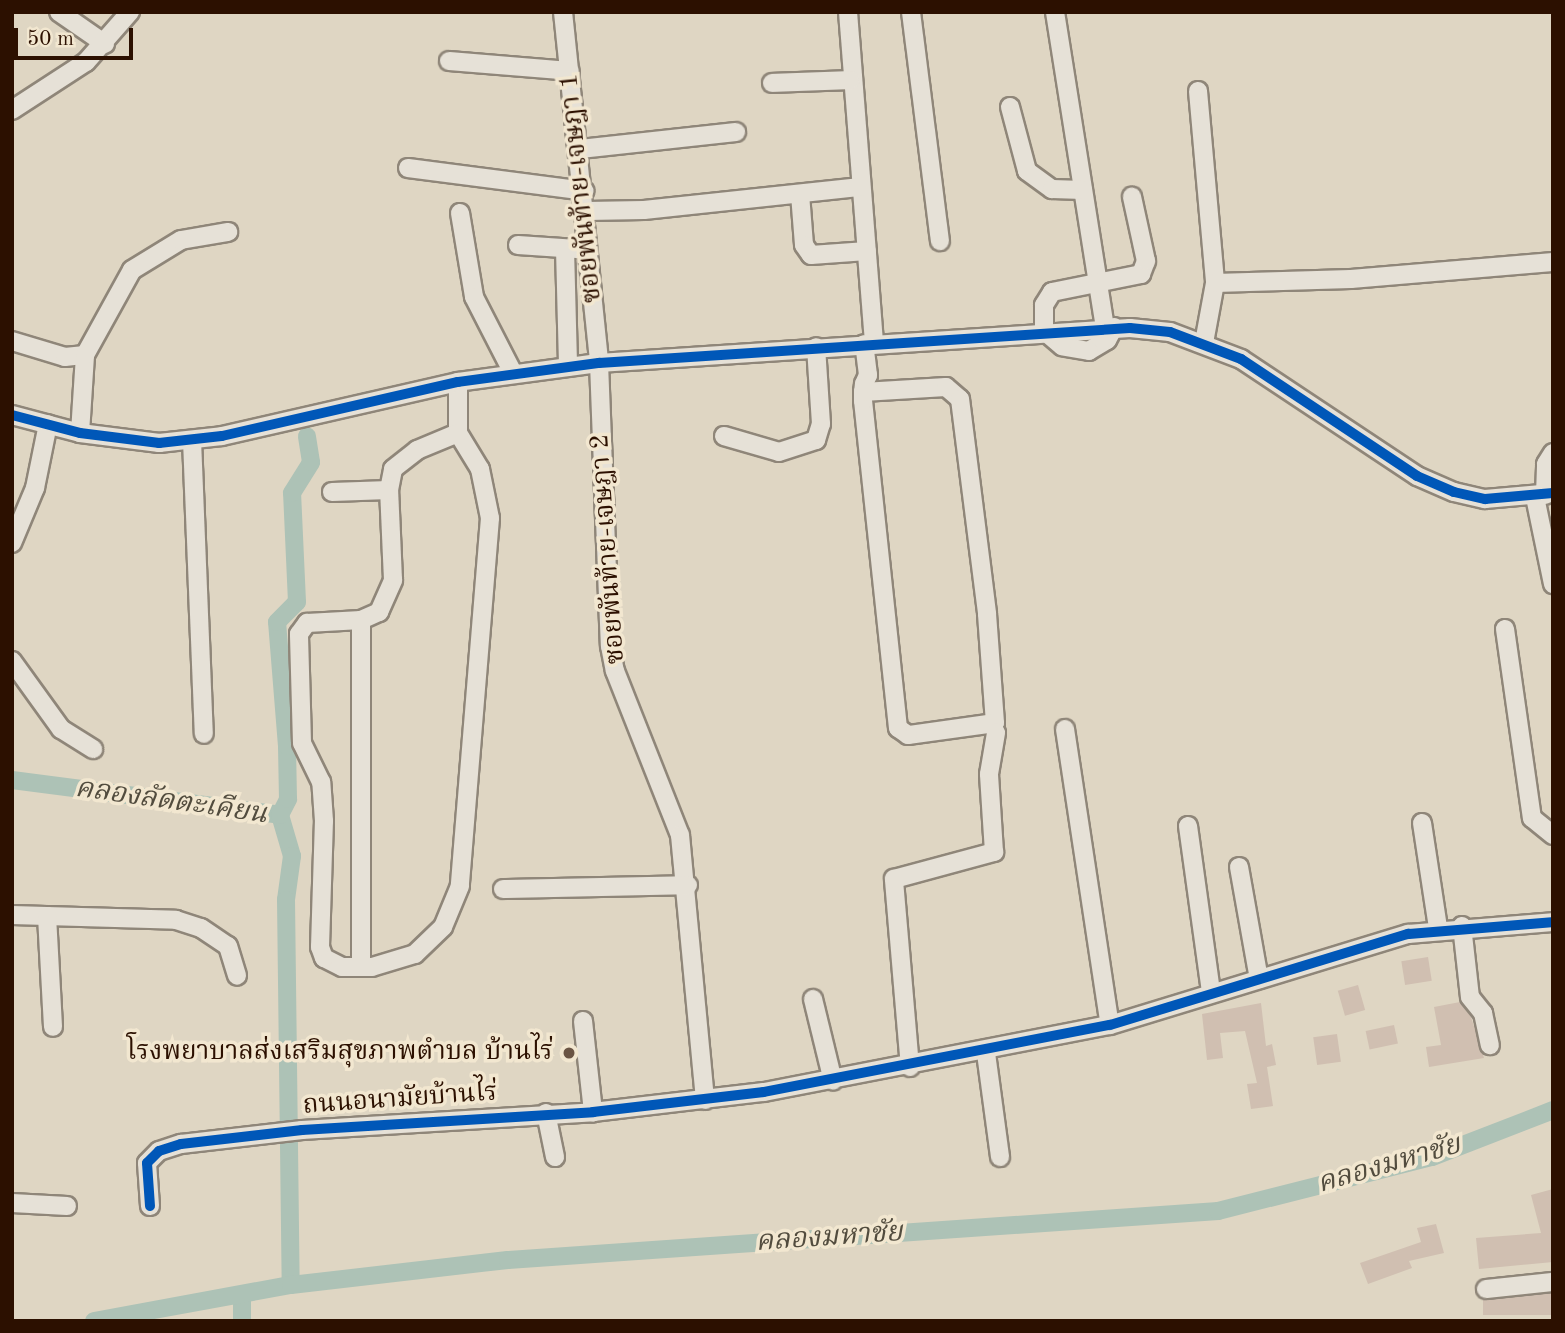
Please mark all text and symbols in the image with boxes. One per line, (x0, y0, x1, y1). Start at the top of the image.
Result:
scale bar (18, 14, 136, 58)
text: 50 m (27, 29, 74, 50)
street label: ซอยพันท้าย-เจษฎา 1 (554, 72, 610, 304)
street label: ซอยพันท้าย-เจษฎา 2 (585, 433, 633, 665)
water label: คลองลัดตะเคียน (73, 772, 269, 832)
place label: โรงพยาบาลส่งเสริมสุขภาพตำบล บ้านไร่ (126, 1037, 553, 1069)
marker: โรงพยาบาลส่งเสริมสุขภาพตำบล บ้านไร่ (559, 1043, 579, 1063)
street label: ถนนอนามัยบ้านไร่ (302, 1078, 498, 1122)
water label: คลองมหาชัย (1314, 1129, 1464, 1201)
water label: คลองมหาชัย (754, 1216, 904, 1260)

